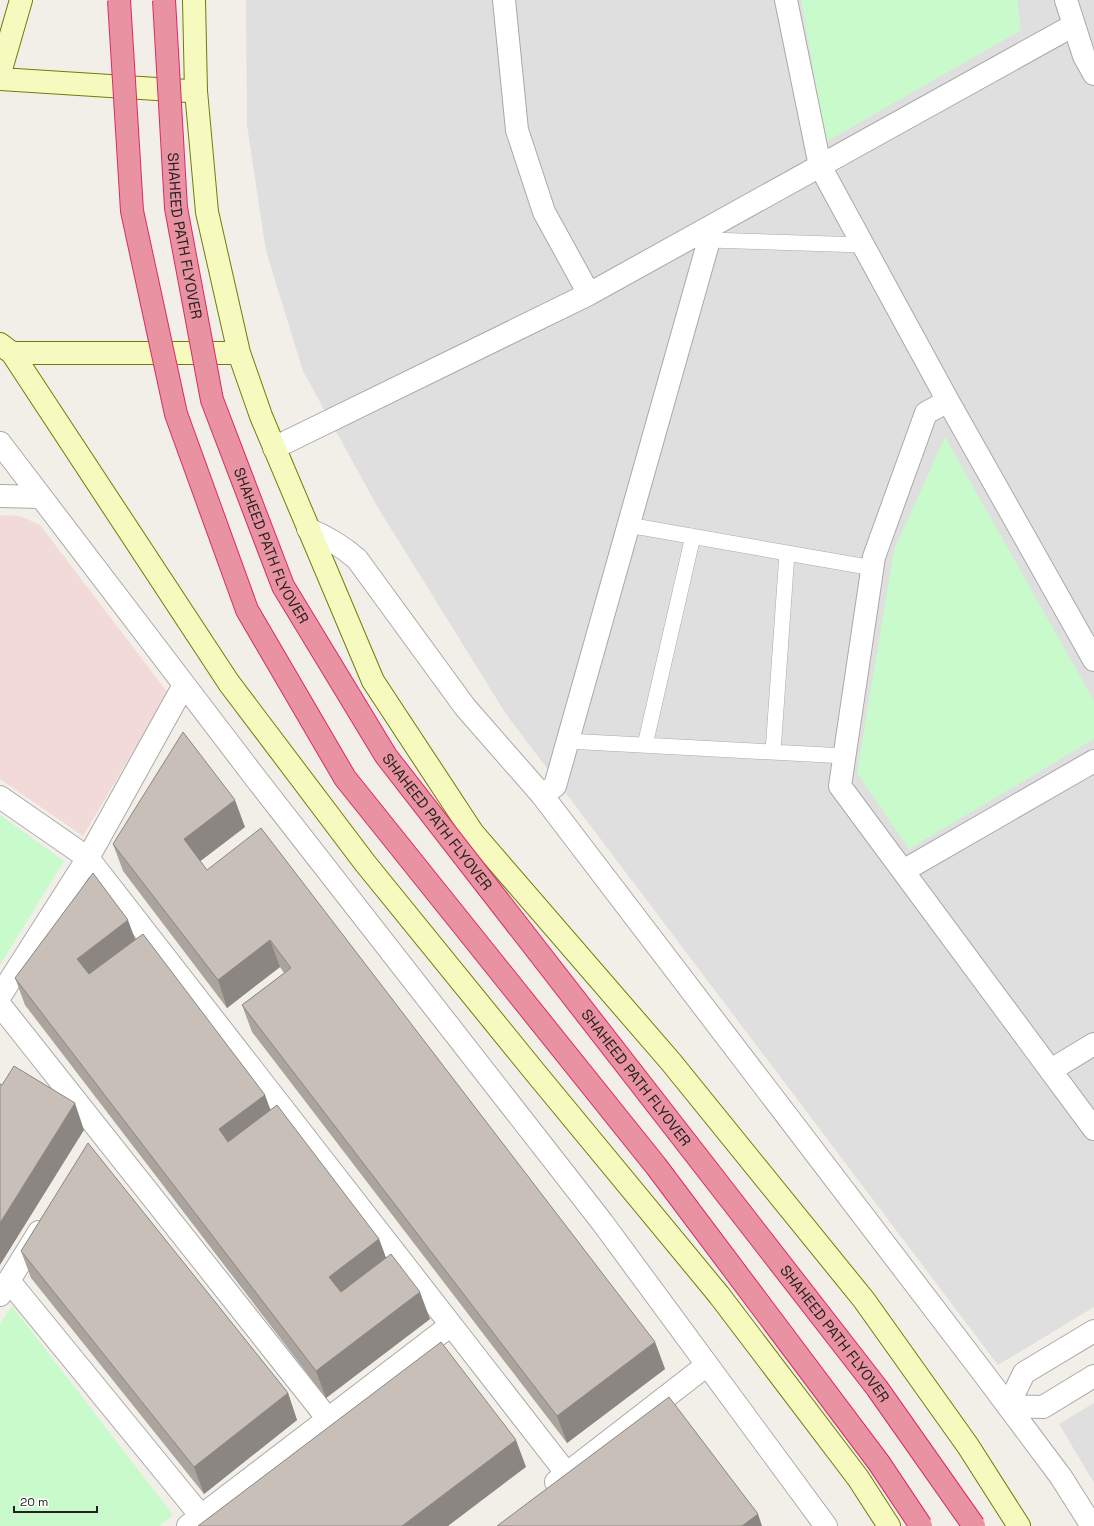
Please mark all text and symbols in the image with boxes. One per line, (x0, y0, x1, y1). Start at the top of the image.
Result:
street label: SHAHEED PATH FLYOVER (164, 152, 207, 321)
street label: SHAHEED PATH FLYOVER (230, 465, 314, 627)
street label: SHAHEED PATH FLYOVER (378, 749, 497, 894)
street label: SHAHEED PATH FLYOVER (577, 1005, 696, 1150)
street label: SHAHEED PATH FLYOVER (776, 1261, 894, 1406)
scale bar (14, 1488, 97, 1514)
text: 20 m (20, 1494, 48, 1510)

